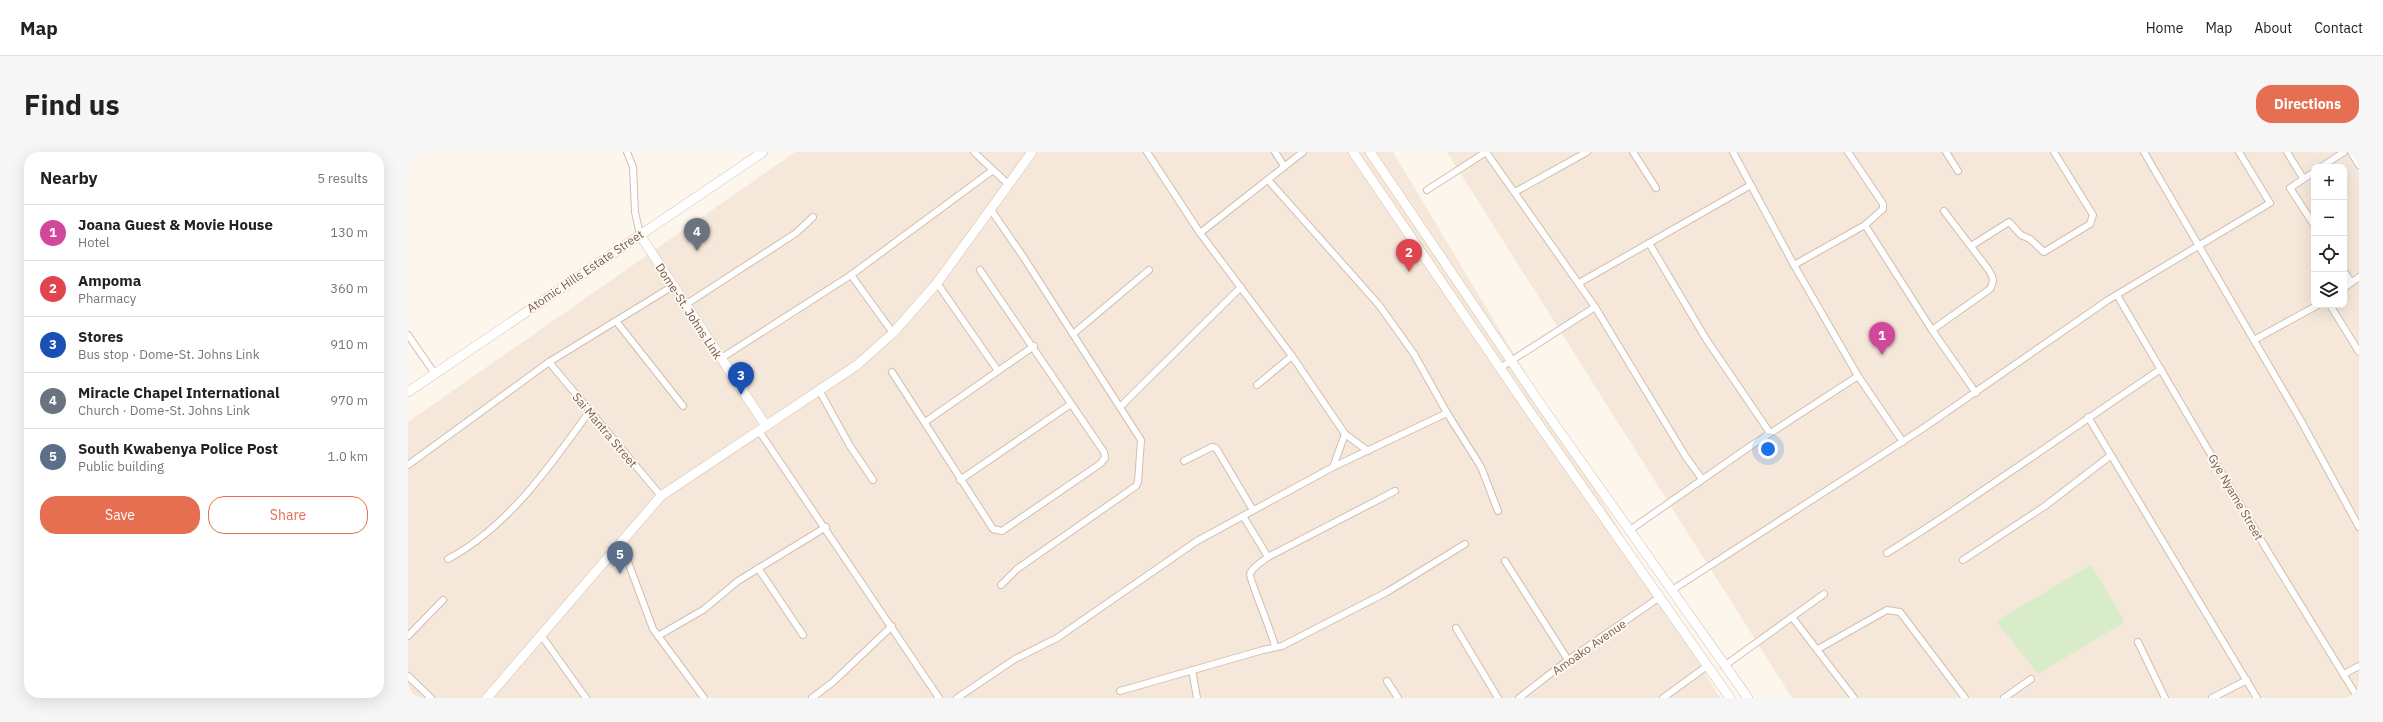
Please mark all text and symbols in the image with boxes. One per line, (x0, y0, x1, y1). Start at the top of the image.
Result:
text: Map (20, 16, 58, 40)
text: Home (2146, 19, 2183, 37)
text: Map (2205, 19, 2232, 37)
text: About (2254, 19, 2292, 37)
text: Contact (2314, 19, 2363, 37)
button: Directions (2256, 85, 2359, 123)
text: Find us (24, 86, 120, 123)
map controls (2311, 164, 2347, 308)
button: + (2311, 164, 2347, 200)
text: Nearby (40, 167, 98, 189)
text: 5 results (317, 170, 368, 187)
button: − (2311, 200, 2347, 236)
text: Joana Guest & Movie House (78, 215, 273, 234)
pin: 4 (684, 218, 710, 251)
text: 1 (49, 224, 57, 241)
text: 130 m (330, 224, 368, 241)
street label: Atomic Hills Estate Street (524, 226, 646, 316)
text: Hotel (78, 234, 110, 251)
button: locate (2311, 236, 2347, 272)
pin: 2 (1396, 239, 1422, 272)
street label: Dome-St. Johns Link (652, 260, 726, 362)
text: Ampoma (78, 271, 141, 290)
button: layers (2311, 272, 2347, 308)
text: 2 (49, 280, 57, 297)
text: 360 m (330, 280, 368, 297)
text: Pharmacy (78, 290, 136, 307)
pin: 1 (1869, 322, 1895, 355)
text: Stores (78, 327, 123, 346)
text: 3 (49, 336, 57, 353)
text: 910 m (330, 336, 368, 353)
text: Bus stop · Dome-St. Johns Link (78, 346, 260, 363)
pin: 3 (728, 362, 754, 395)
text: Miracle Chapel International (78, 383, 280, 402)
street label: Sai Mantra Street (569, 390, 641, 470)
text: 4 (49, 392, 57, 409)
text: 970 m (330, 392, 368, 409)
text: Church · Dome-St. Johns Link (78, 402, 250, 419)
text: South Kwabenya Police Post (78, 439, 278, 458)
your location (1758, 439, 1778, 459)
text: 5 (49, 448, 57, 465)
text: 1.0 km (328, 448, 368, 465)
street label: Gye Nyame Street (2205, 451, 2267, 543)
text: Public building (78, 458, 164, 475)
button: Save (40, 496, 200, 534)
button: Share (208, 496, 368, 534)
pin: 5 (607, 541, 633, 574)
street label: Amoako Avenue (1549, 616, 1629, 678)

